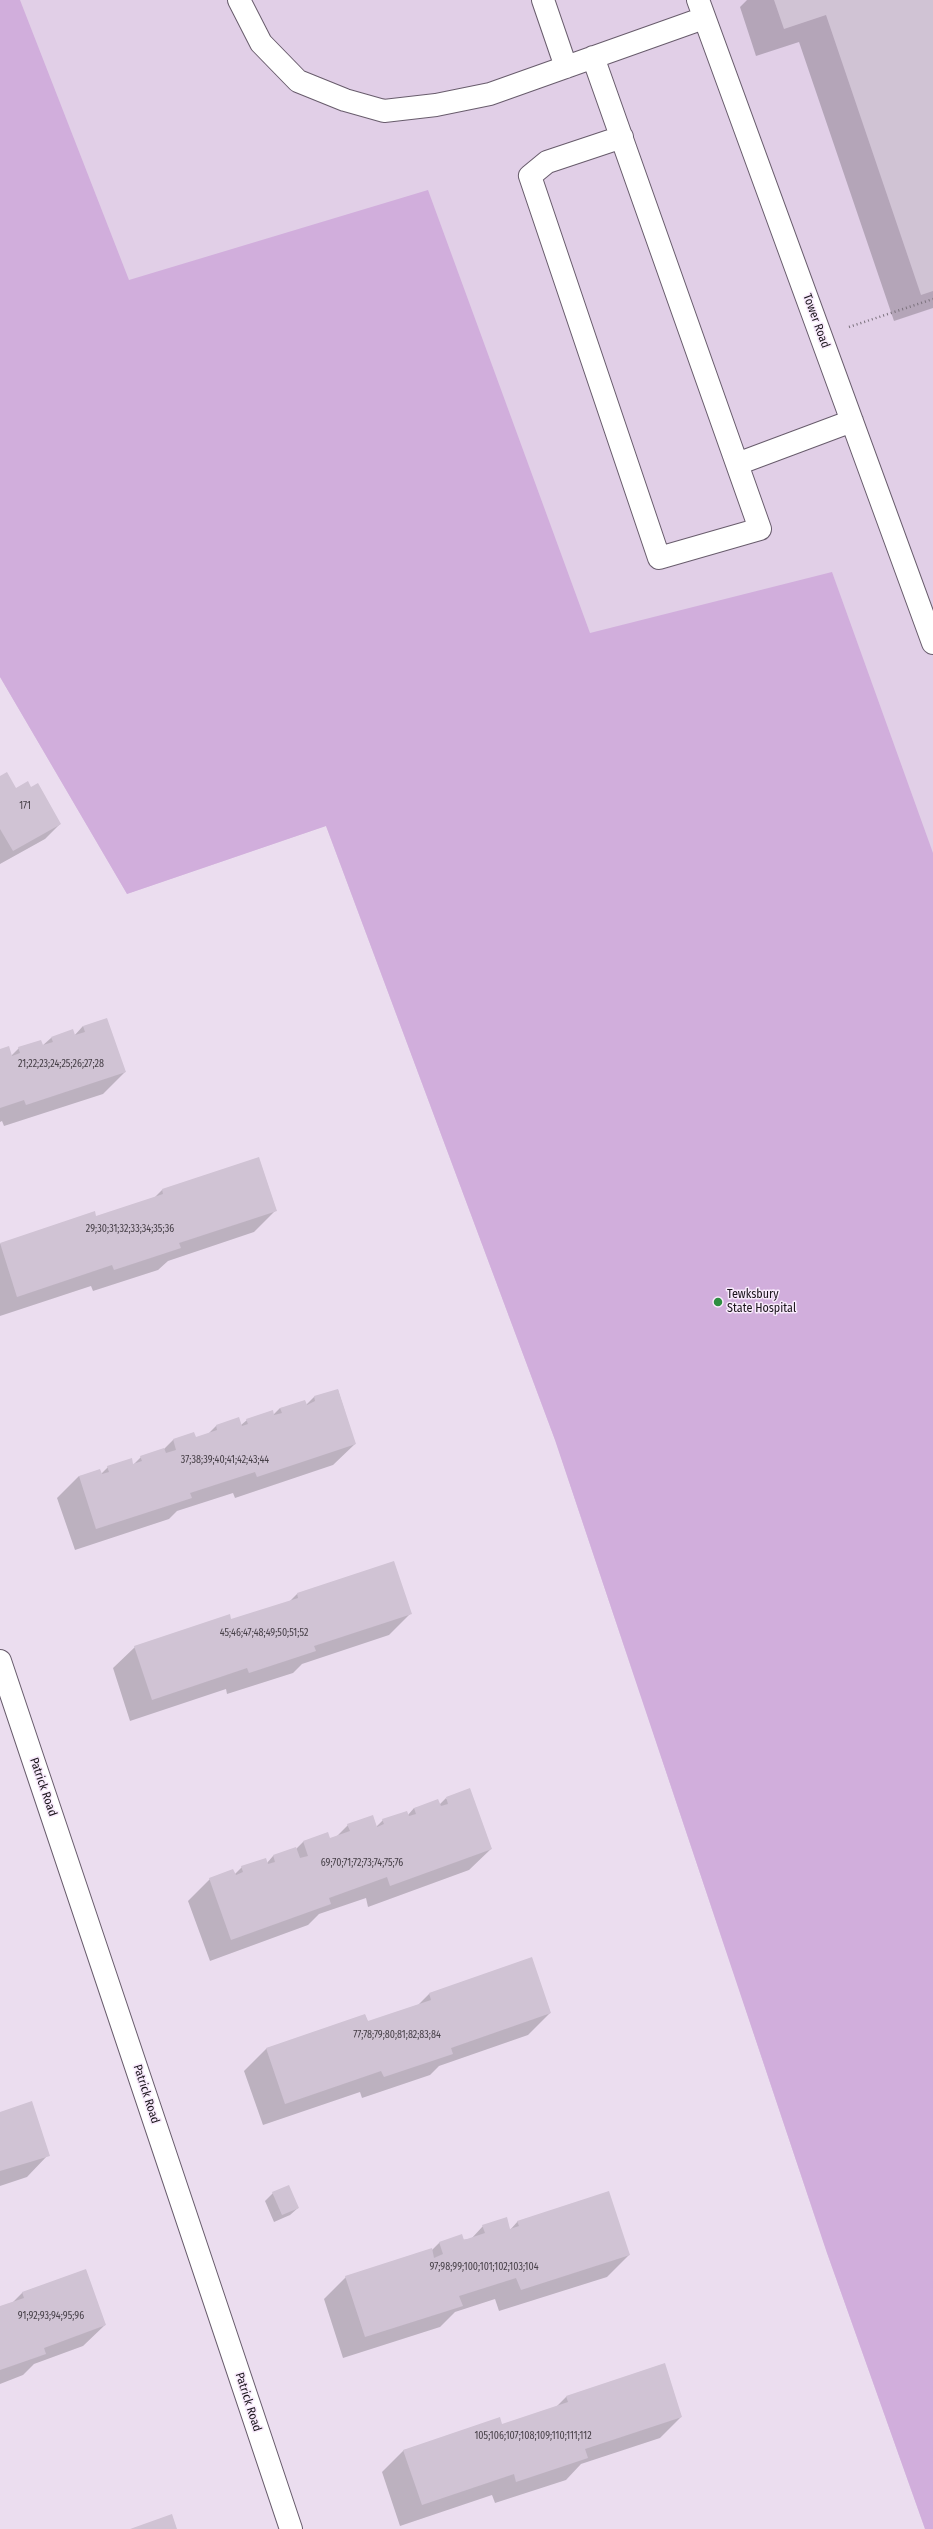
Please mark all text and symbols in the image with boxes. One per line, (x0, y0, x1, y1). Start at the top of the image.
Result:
street label: Tower Road (800, 292, 832, 350)
house number: 171 (19, 800, 31, 812)
house number: 21;22;23;24;25;26;27;28 (18, 1058, 104, 1070)
house number: 29;30;31;32;33;34;35;36 (86, 1223, 174, 1235)
place label: Tewksbury State Hospital (727, 1288, 796, 1316)
marker: Tewksbury State Hospital (712, 1296, 724, 1308)
house number: 37;38;39;40;41;42;43;44 (181, 1454, 269, 1466)
house number: 45;46;47;48;49;50;51;52 (220, 1627, 308, 1639)
street label: Patrick Road (26, 1756, 60, 1818)
house number: 69;70;71;72;73;74;75;76 (321, 1857, 403, 1869)
house number: 77;78;79;80;81;82;83;84 (353, 2029, 441, 2041)
street label: Patrick Road (130, 2063, 162, 2125)
house number: 97;98;99;100;101;102;103;104 (429, 2261, 539, 2273)
house number: 91;92;93;94;95;96 (18, 2310, 84, 2322)
street label: Patrick Road (232, 2371, 264, 2433)
house number: 105;106;107;108;109;110;111;112 (474, 2430, 592, 2442)

